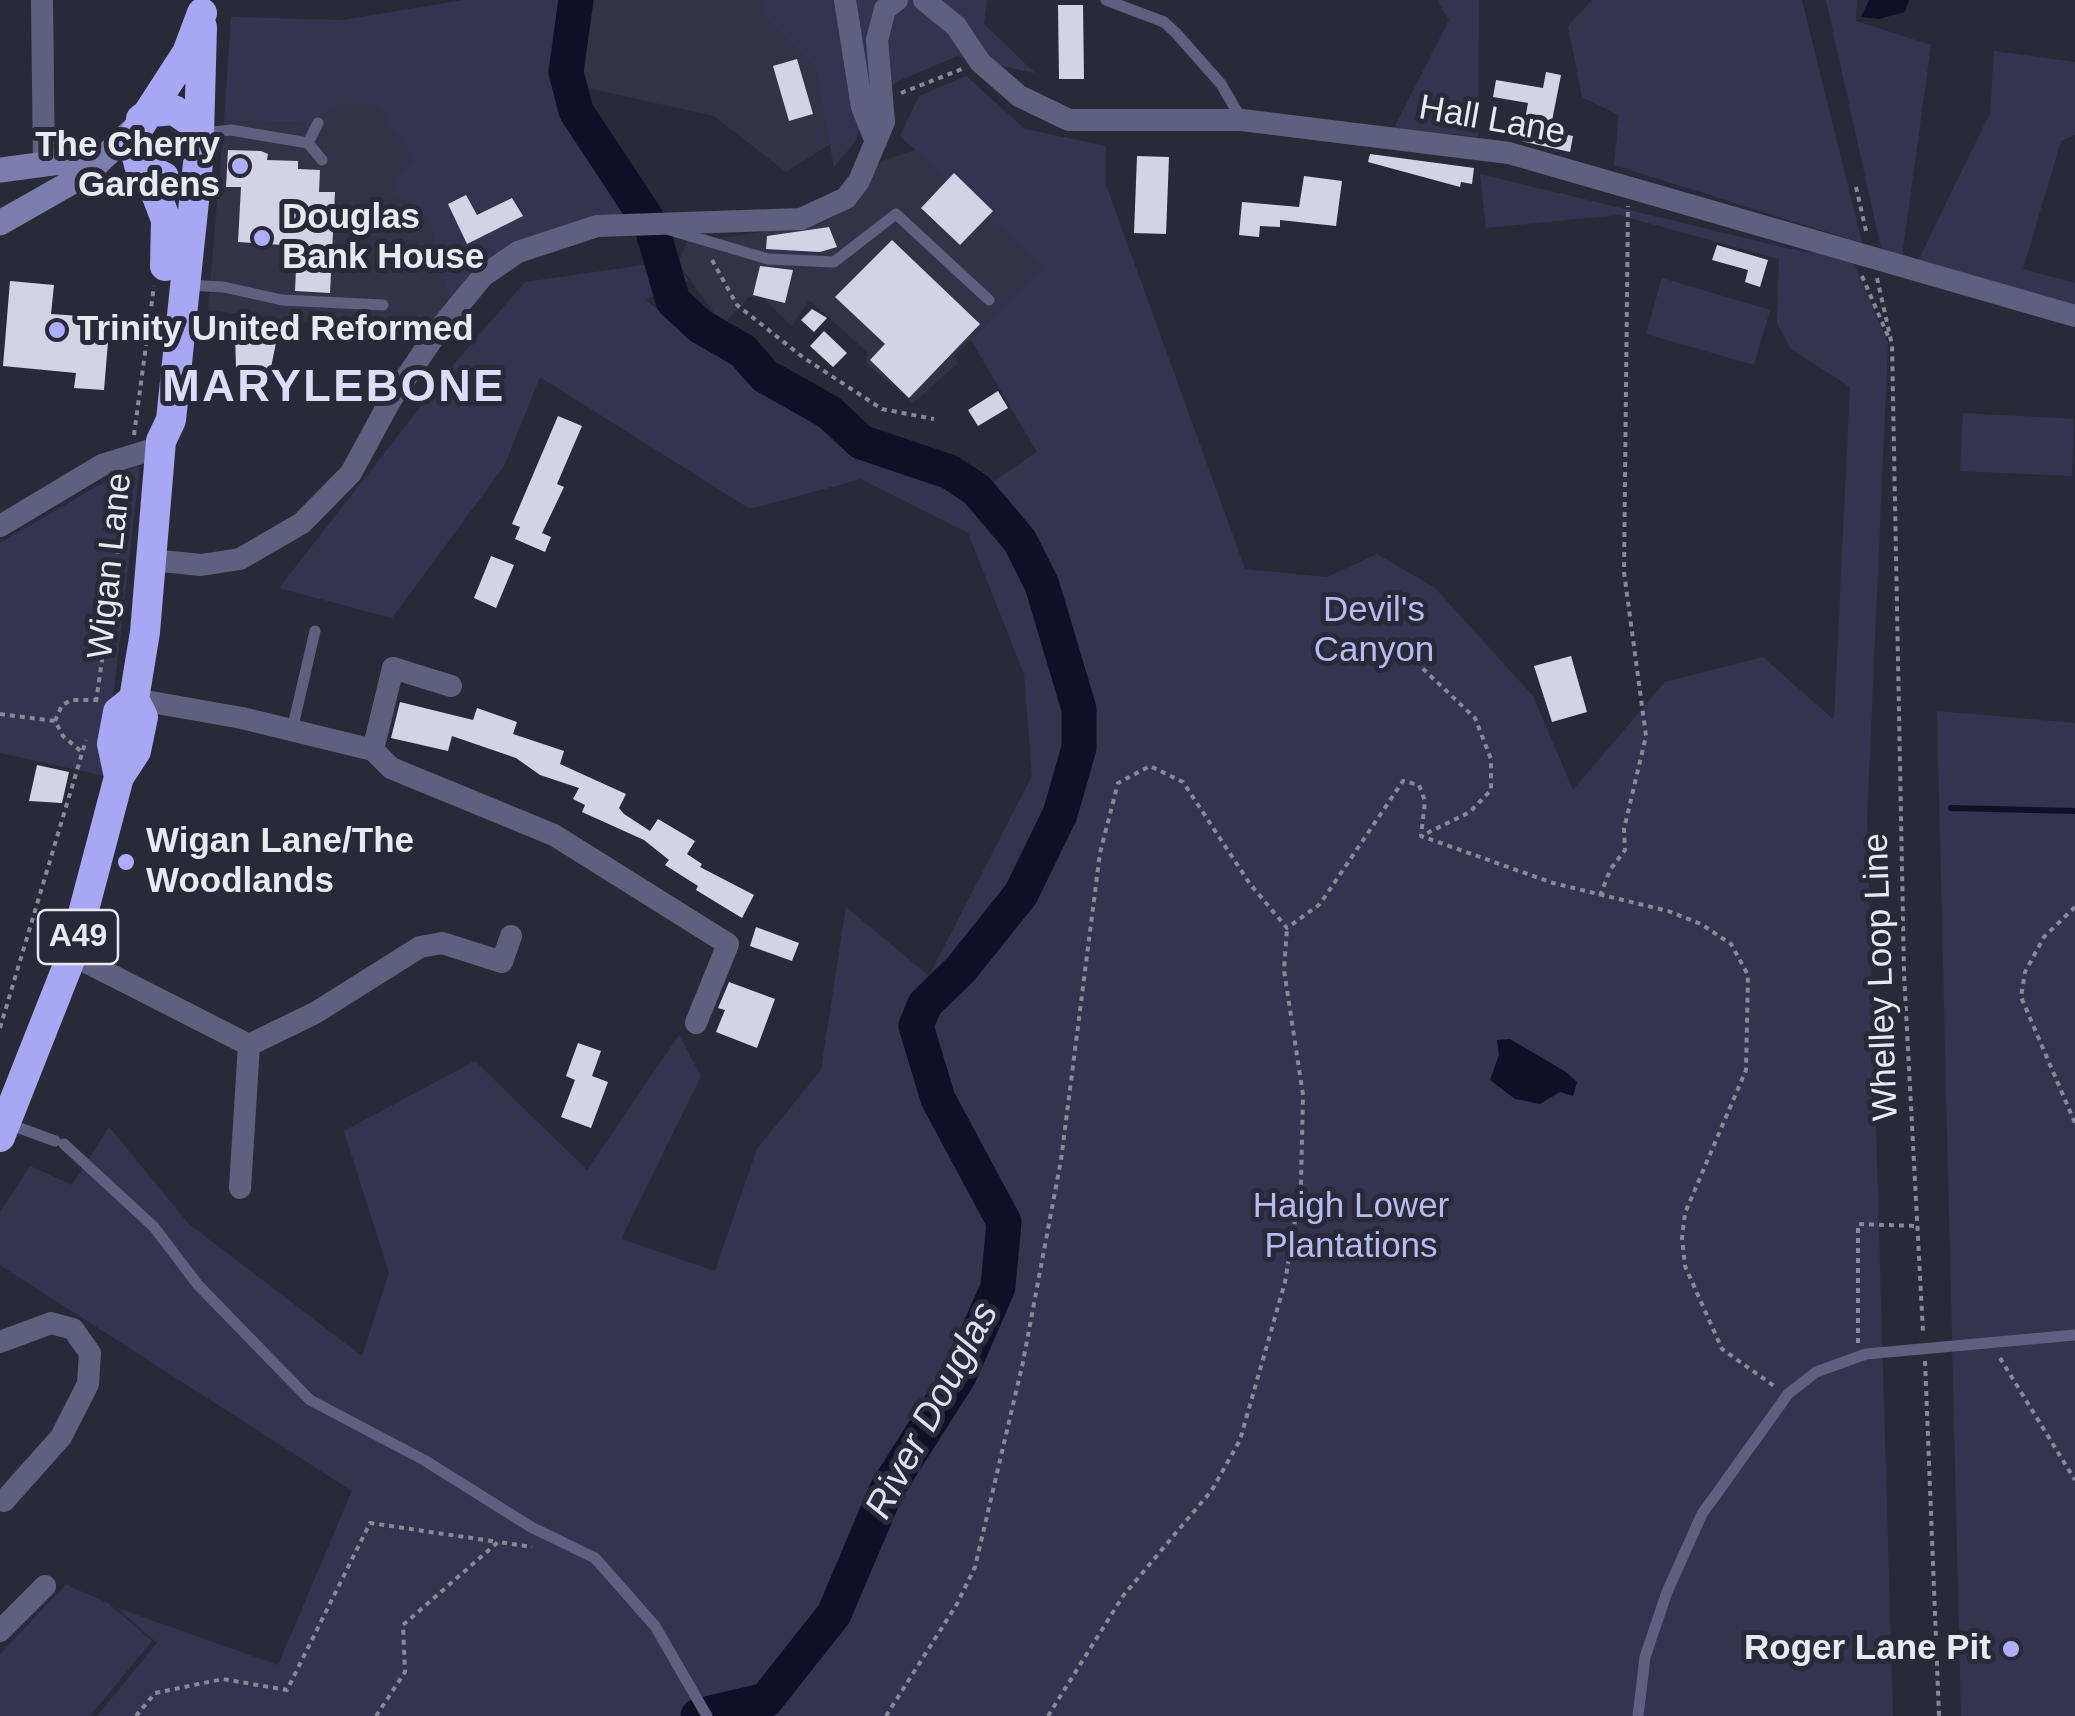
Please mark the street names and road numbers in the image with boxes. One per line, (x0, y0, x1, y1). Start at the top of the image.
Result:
street label: Hall Lane (1416, 87, 1568, 155)
street label: Wigan Lane (80, 471, 142, 661)
street label: Whelley Loop Line (1856, 832, 1908, 1122)
road number: A49 (38, 910, 118, 964)

